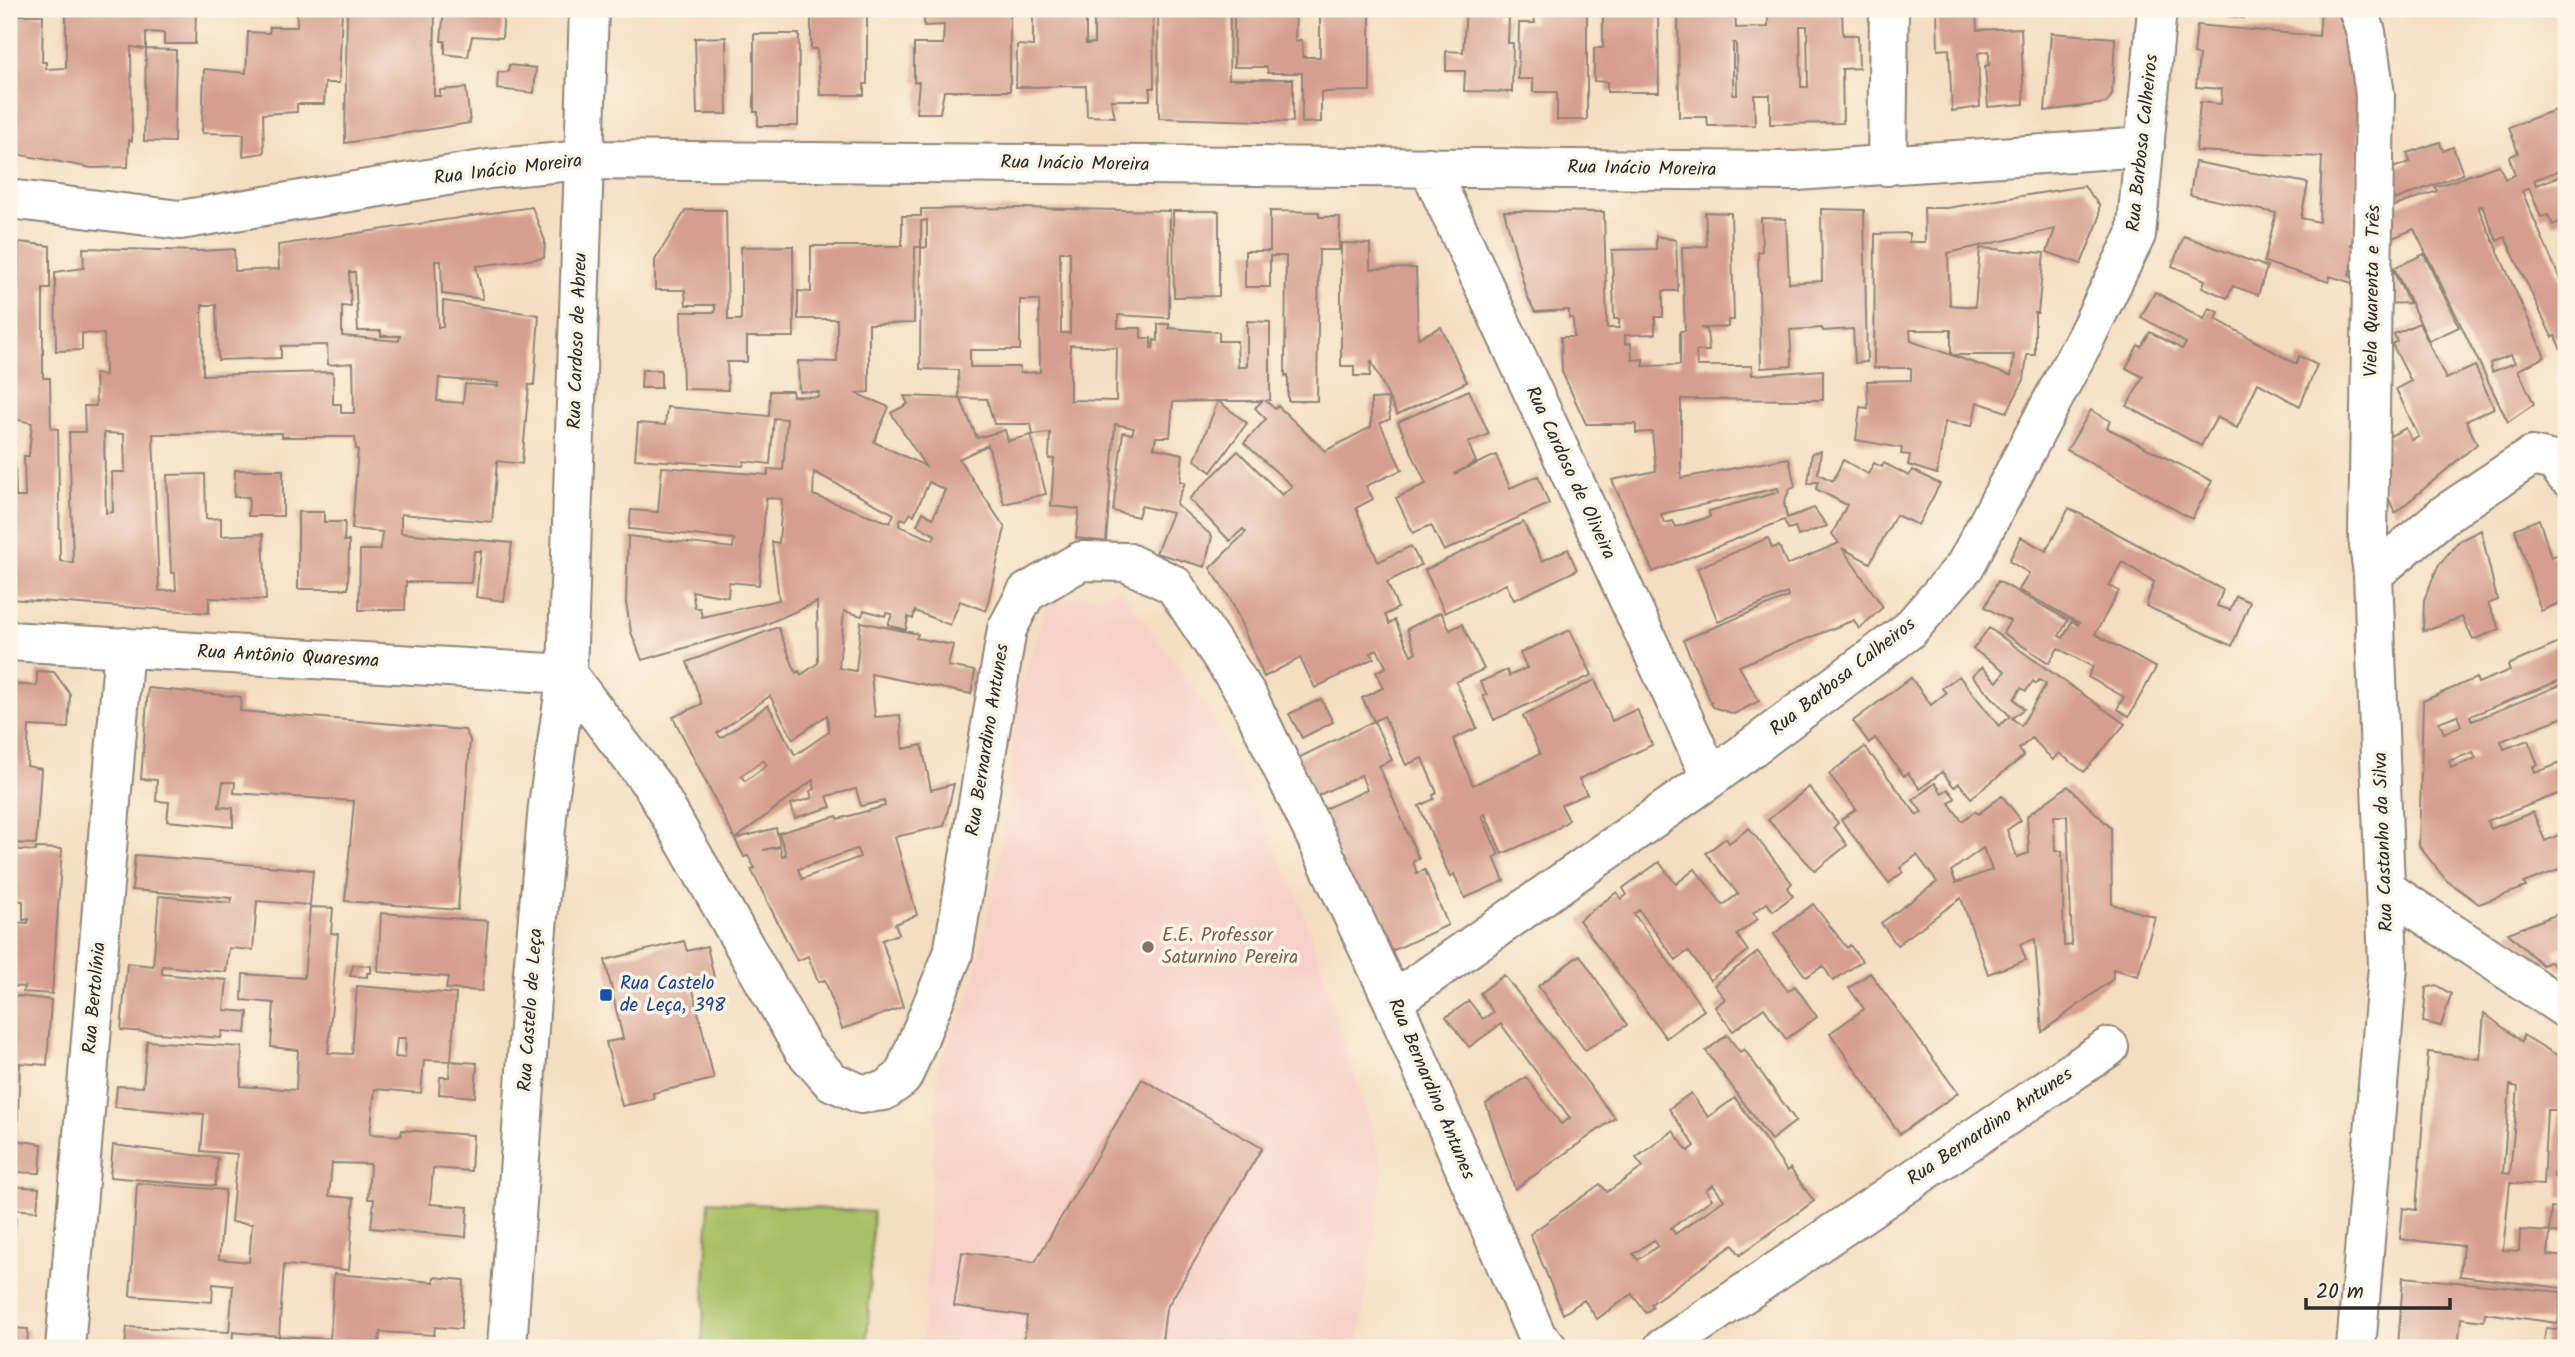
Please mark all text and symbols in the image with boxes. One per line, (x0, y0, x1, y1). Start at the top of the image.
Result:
street label: Rua Barbosa Calheiros (2119, 53, 2167, 233)
street label: Rua Inácio Moreira (432, 146, 584, 194)
street label: Rua Inácio Moreira (1000, 148, 1150, 180)
street label: Rua Inácio Moreira (1567, 153, 1717, 185)
street label: Viela Quarenta e Três (2356, 205, 2390, 377)
street label: Rua Cardoso de Abreu (560, 252, 596, 430)
street label: Rua Cardoso de Oliveira (1517, 381, 1623, 565)
street label: Rua Barbosa Calheiros (1763, 610, 1923, 744)
street label: Rua Antônio Quaresma (196, 637, 380, 677)
street label: Rua Bernardino Antunes (958, 642, 1018, 838)
street label: Rua Castanho da Silva (2366, 751, 2402, 933)
place label: E.E. Professor Saturnino Pereira (1162, 921, 1298, 973)
street label: Rua Castelo de Leça (510, 927, 552, 1093)
marker: E.E. Professor Saturnino Pereira (1140, 939, 1156, 955)
street label: Rua Bertolínia (75, 941, 115, 1055)
place label: Rua Castelo de Leça, 398 (620, 969, 726, 1021)
marker: Rua Castelo de Leça, 398 (598, 987, 614, 1003)
street label: Rua Bernardino Antunes (1379, 994, 1483, 1184)
street label: Rua Bernardino Antunes (1901, 1060, 2079, 1194)
scale bar (2306, 1266, 2449, 1310)
text: 20 m (2316, 1276, 2364, 1309)

